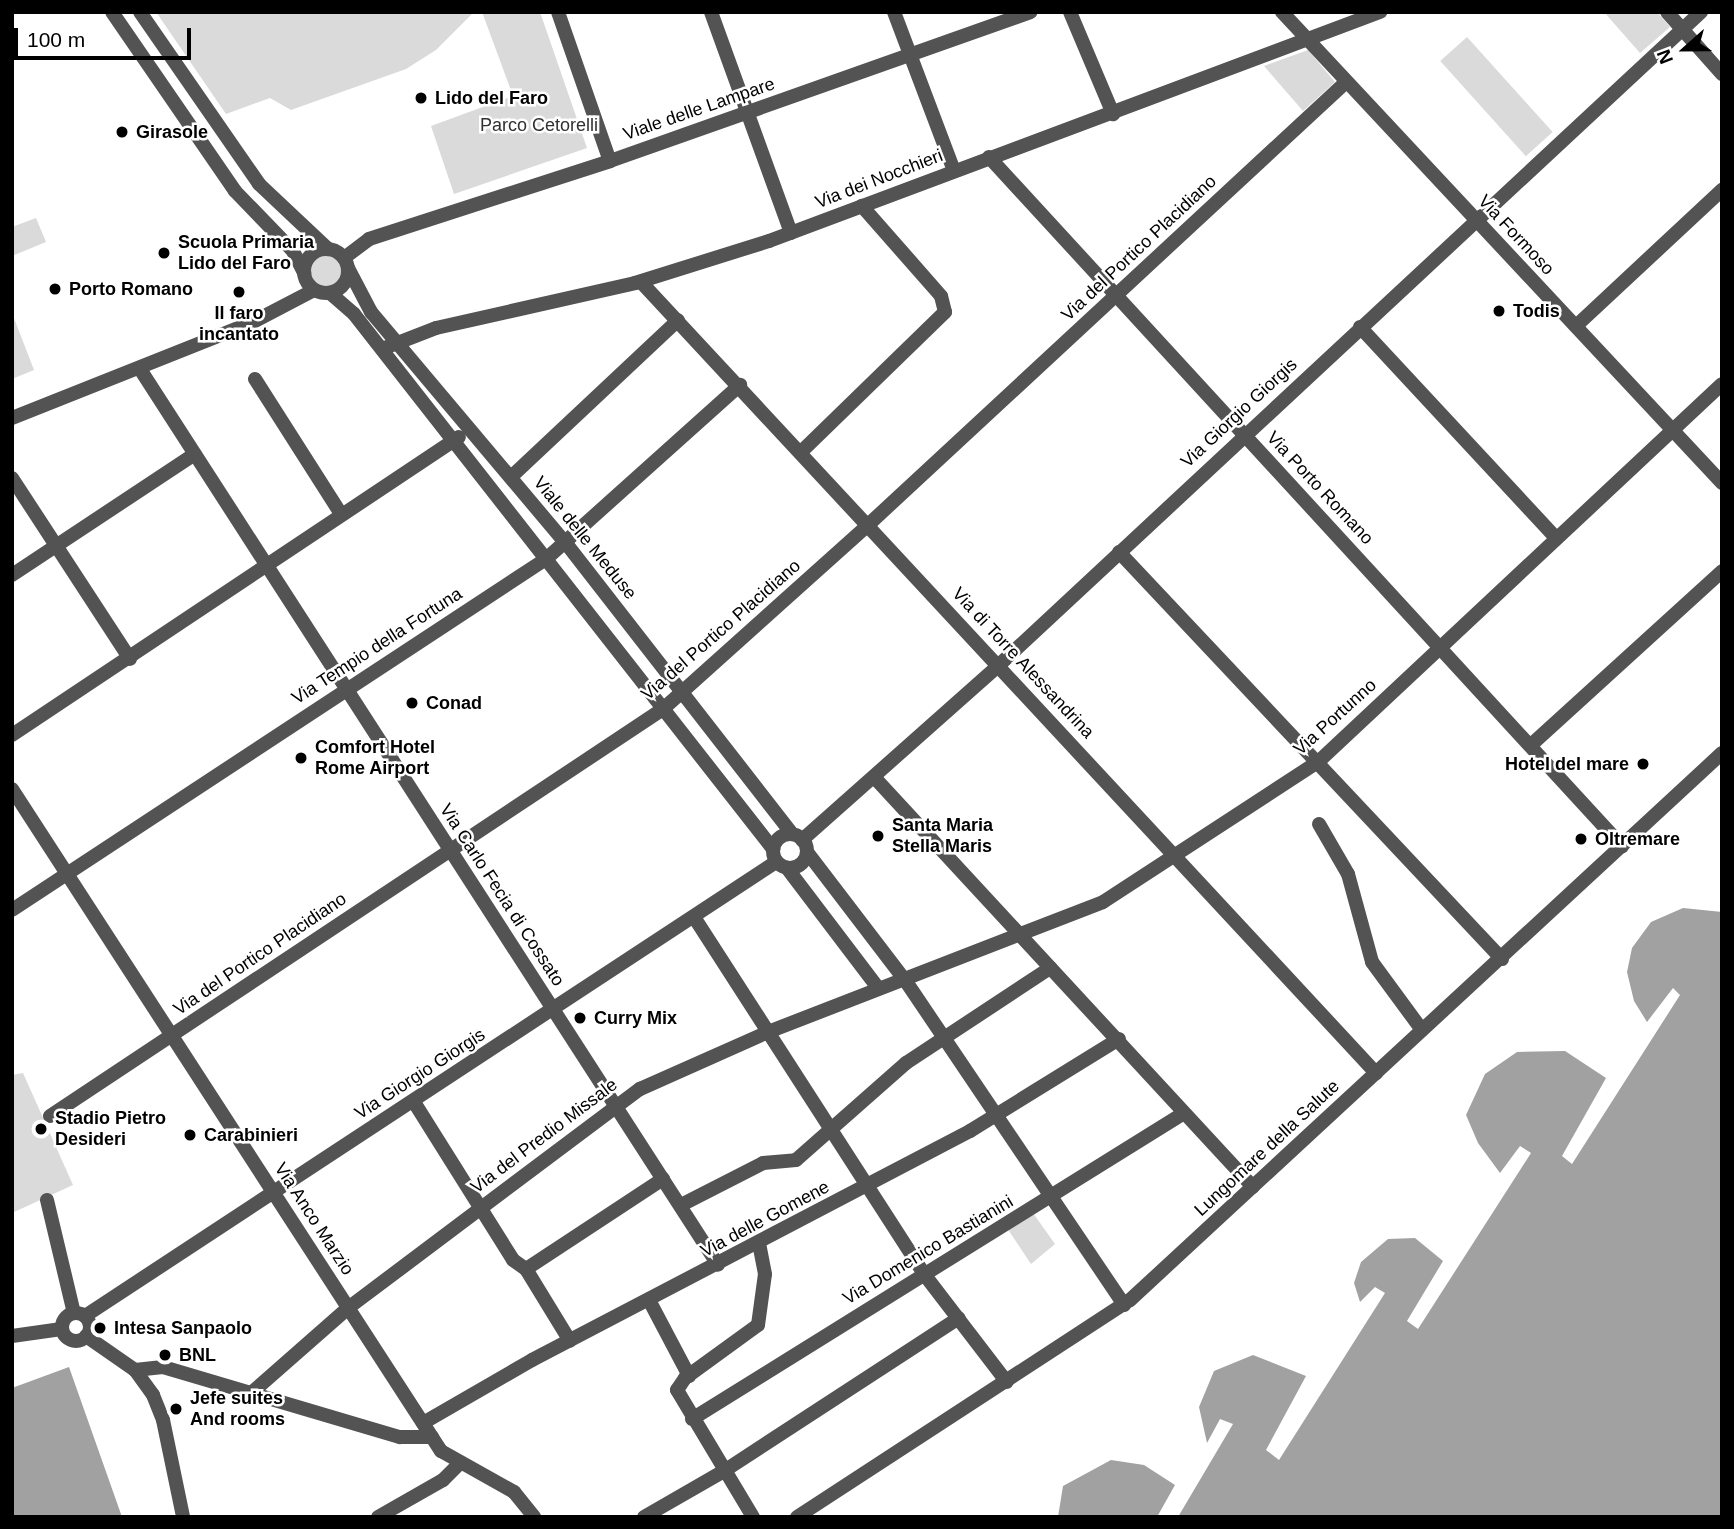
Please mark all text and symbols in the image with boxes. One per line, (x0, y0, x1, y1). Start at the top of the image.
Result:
scale bar (18, 14, 194, 58)
north arrow (1650, 14, 1720, 84)
text: 100 m (27, 28, 85, 51)
text: N (1653, 47, 1677, 67)
street label: Viale delle Lampare (620, 73, 778, 145)
place label: Lido del Faro (435, 87, 548, 109)
marker: Lido del Faro (413, 90, 429, 106)
park label: Parco Cetorelli (480, 114, 598, 136)
place label: Girasole (136, 121, 208, 143)
marker: Girasole (114, 124, 130, 140)
street label: Via dei Nocchieri (812, 145, 946, 213)
street label: Via del Portico Placidiano (1057, 171, 1221, 325)
street label: Via Formoso (1473, 190, 1559, 280)
place label: Scuola Primaria Lido del Faro (178, 232, 314, 274)
marker: Scuola Primaria Lido del Faro (156, 245, 172, 261)
place label: Porto Romano (69, 278, 193, 300)
marker: Porto Romano (47, 281, 63, 297)
marker: Il faro incantato (231, 284, 247, 300)
place label: Todis (1513, 300, 1560, 322)
place label: Il faro incantato (199, 303, 279, 346)
marker: Todis (1491, 303, 1507, 319)
street label: Via Giorgio Giorgis (1177, 354, 1301, 472)
street label: Via Porto Romano (1262, 427, 1378, 549)
street label: Viale delle Meduse (529, 472, 641, 604)
street label: Via del Portico Placidiano (637, 555, 805, 705)
street label: Via Tempio della Fortuna (288, 583, 466, 709)
street label: Via di Torre Alessandrina (947, 583, 1099, 743)
street label: Via Portunno (1289, 674, 1381, 760)
place label: Conad (426, 692, 482, 714)
marker: Conad (404, 695, 420, 711)
place label: Comfort Hotel Rome Airport (315, 737, 435, 780)
marker: Comfort Hotel Rome Airport (293, 750, 309, 766)
place label: Hotel del mare (1505, 753, 1629, 775)
marker: Hotel del mare (1635, 756, 1651, 772)
street label: Via Carlo Fecia di Cossato (435, 800, 569, 990)
place label: Santa Maria Stella Maris (892, 815, 993, 858)
marker: Santa Maria Stella Maris (870, 828, 886, 844)
place label: Oltremare (1595, 828, 1680, 850)
marker: Oltremare (1573, 831, 1589, 847)
street label: Via del Portico Placidiano (169, 888, 351, 1020)
place label: Curry Mix (594, 1007, 677, 1029)
marker: Curry Mix (572, 1010, 588, 1026)
street label: Via Giorgio Giorgis (351, 1024, 489, 1124)
street label: Via del Predio Missale (467, 1074, 621, 1198)
street label: Lungomare della Salute (1190, 1075, 1344, 1221)
place label: Stadio Pietro Desideri (55, 1108, 166, 1150)
marker: Stadio Pietro Desideri (33, 1121, 49, 1137)
place label: Carabinieri (204, 1124, 298, 1146)
marker: Carabinieri (182, 1127, 198, 1143)
street label: Via Anco Marzio (269, 1158, 359, 1280)
street label: Via delle Gomene (697, 1176, 833, 1262)
street label: Via Domenico Bastianini (839, 1191, 1017, 1309)
place label: Intesa Sanpaolo (114, 1317, 252, 1339)
marker: Intesa Sanpaolo (92, 1320, 108, 1336)
place label: BNL (179, 1344, 216, 1366)
marker: BNL (157, 1347, 173, 1363)
place label: Jefe suites And rooms (190, 1388, 285, 1430)
marker: Jefe suites And rooms (168, 1401, 184, 1417)

